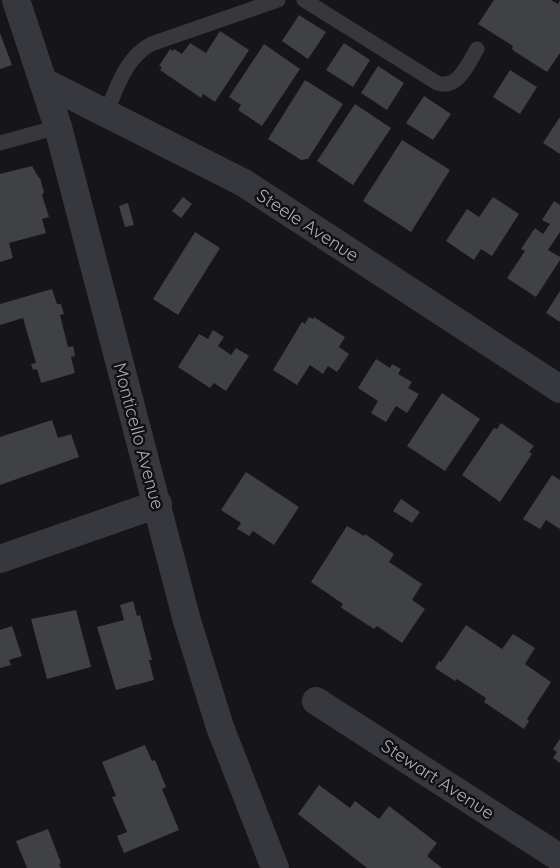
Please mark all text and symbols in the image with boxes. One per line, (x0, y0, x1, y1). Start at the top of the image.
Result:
street label: Steele Avenue (253, 183, 363, 267)
street label: Monticello Avenue (108, 360, 170, 512)
street label: Stewart Avenue (377, 734, 499, 824)

